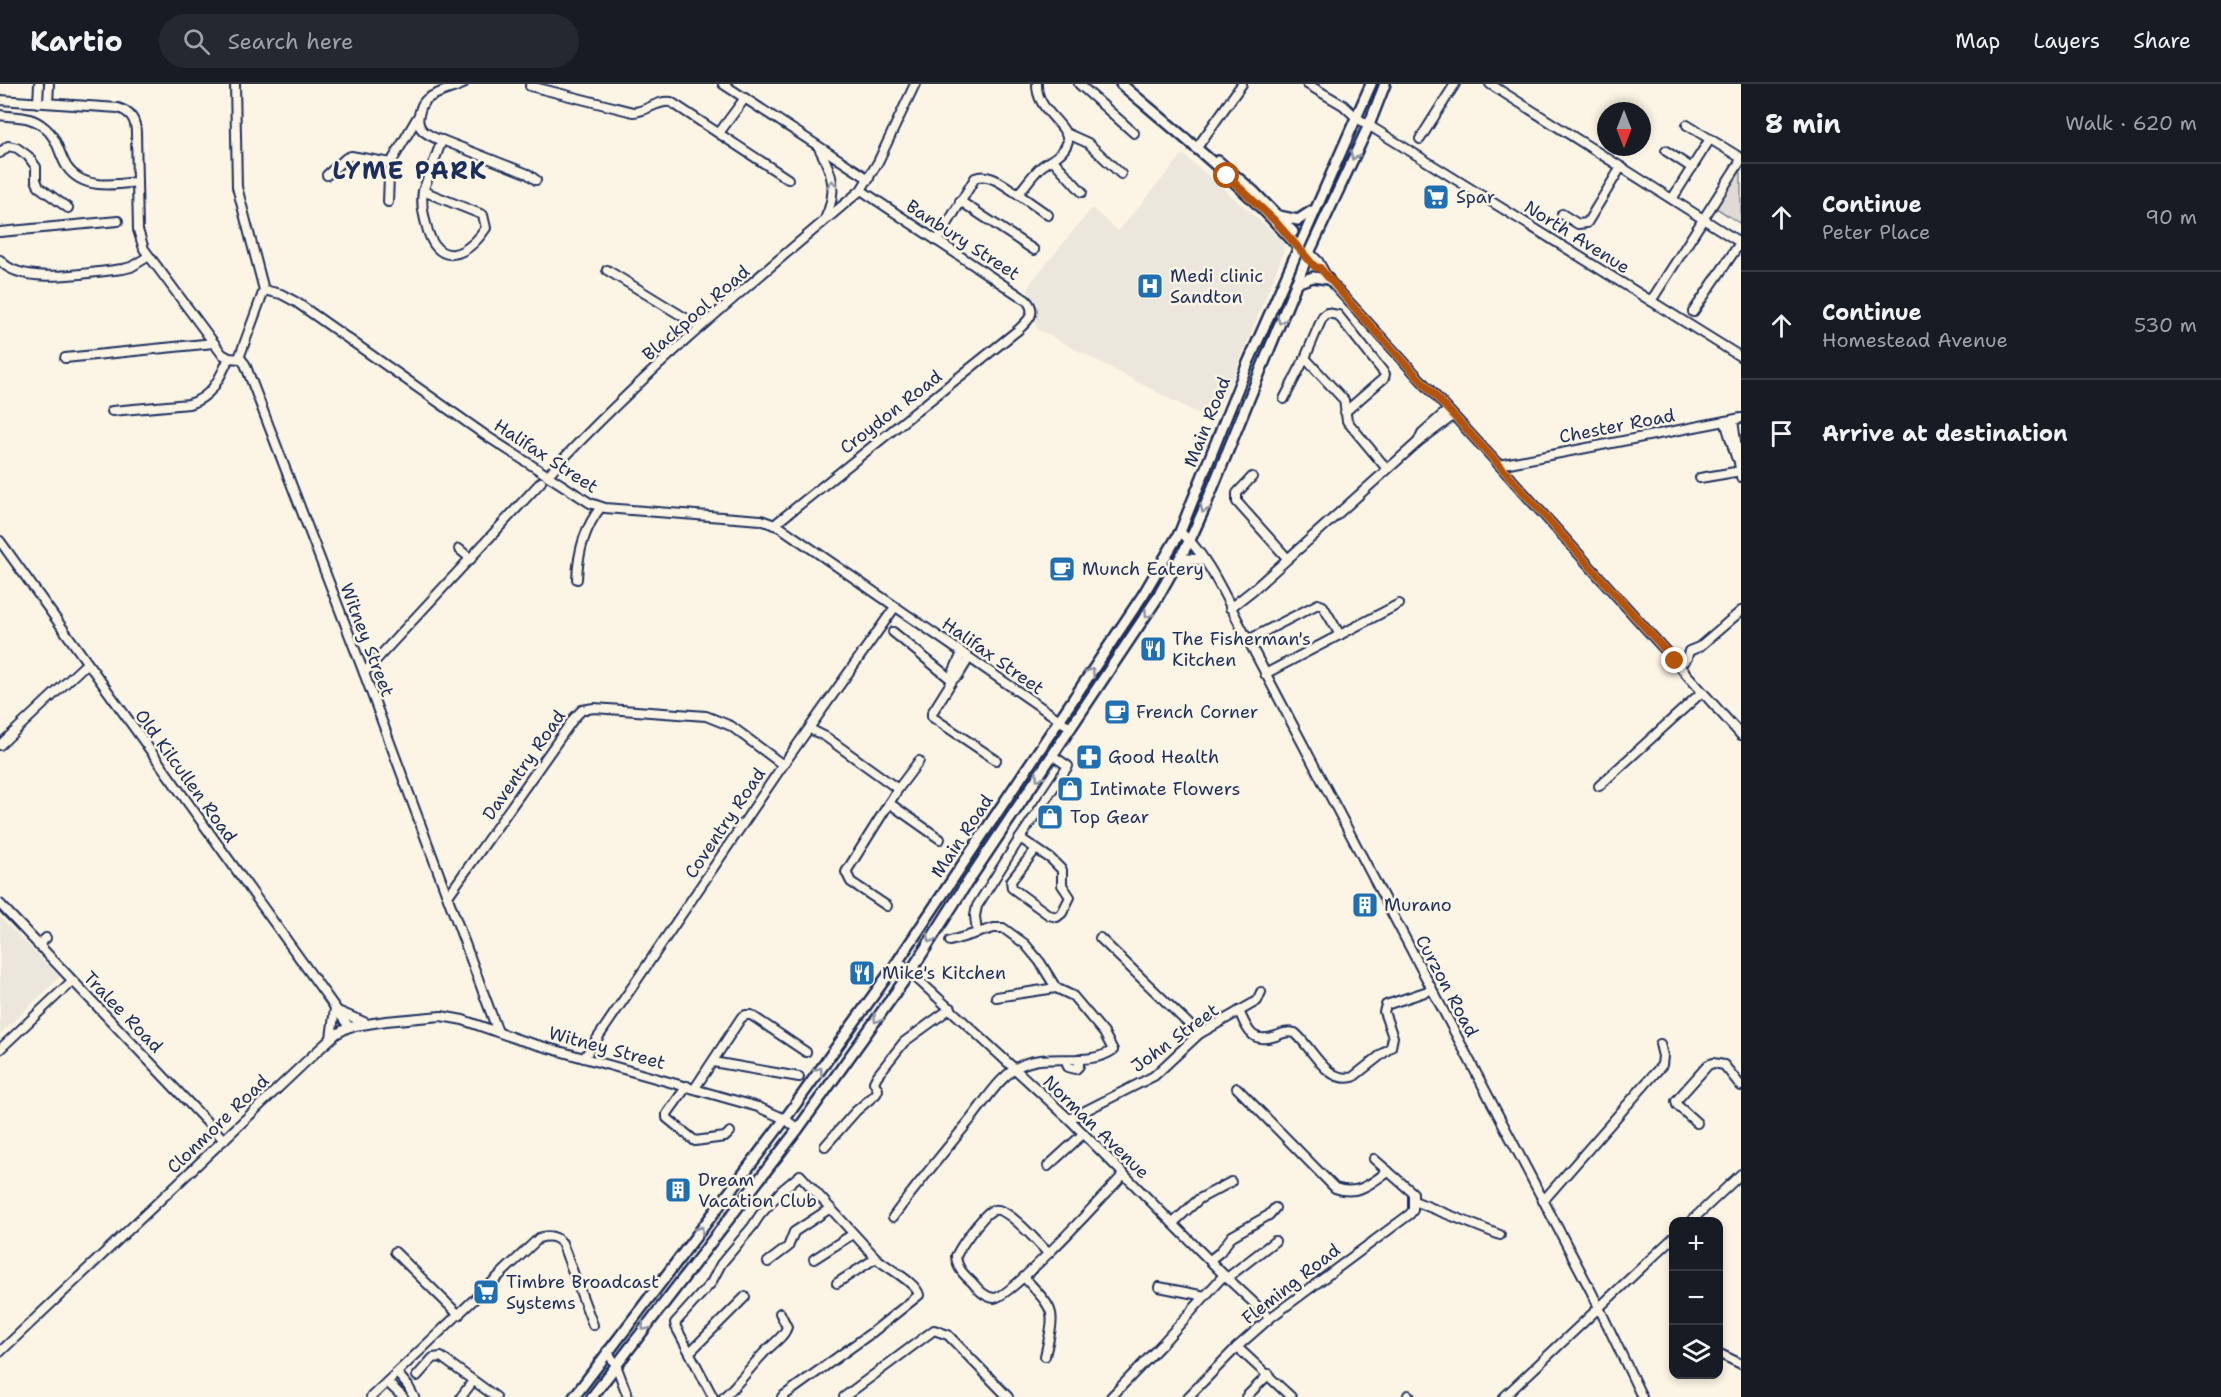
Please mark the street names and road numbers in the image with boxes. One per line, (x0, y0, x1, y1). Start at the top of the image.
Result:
street label: Banbury Street (902, 194, 1025, 286)
street label: North Avenue (1519, 195, 1635, 279)
street label: Blackpool Road (637, 260, 755, 366)
street label: Croydon Road (835, 365, 947, 459)
street label: Main Road (1178, 373, 1236, 471)
street label: Chester Road (1557, 403, 1677, 449)
street label: Halifax Street (489, 413, 603, 499)
street label: Witney Street (334, 580, 400, 700)
street label: Halifax Street (937, 612, 1049, 700)
street label: Old Kilcullen Road (129, 704, 243, 848)
street label: Daventry Road (477, 705, 571, 825)
street label: Coventry Road (679, 763, 771, 883)
street label: Main Road (925, 790, 999, 882)
street label: Curzon Road (1410, 931, 1484, 1041)
street label: Tralee Road (78, 966, 168, 1058)
street label: John Street (1126, 998, 1224, 1078)
street label: Witney Street (546, 1021, 668, 1075)
street label: Clonmore Road (162, 1069, 274, 1179)
street label: Norman Avenue (1038, 1070, 1154, 1184)
street label: Fleming Road (1237, 1238, 1345, 1330)

